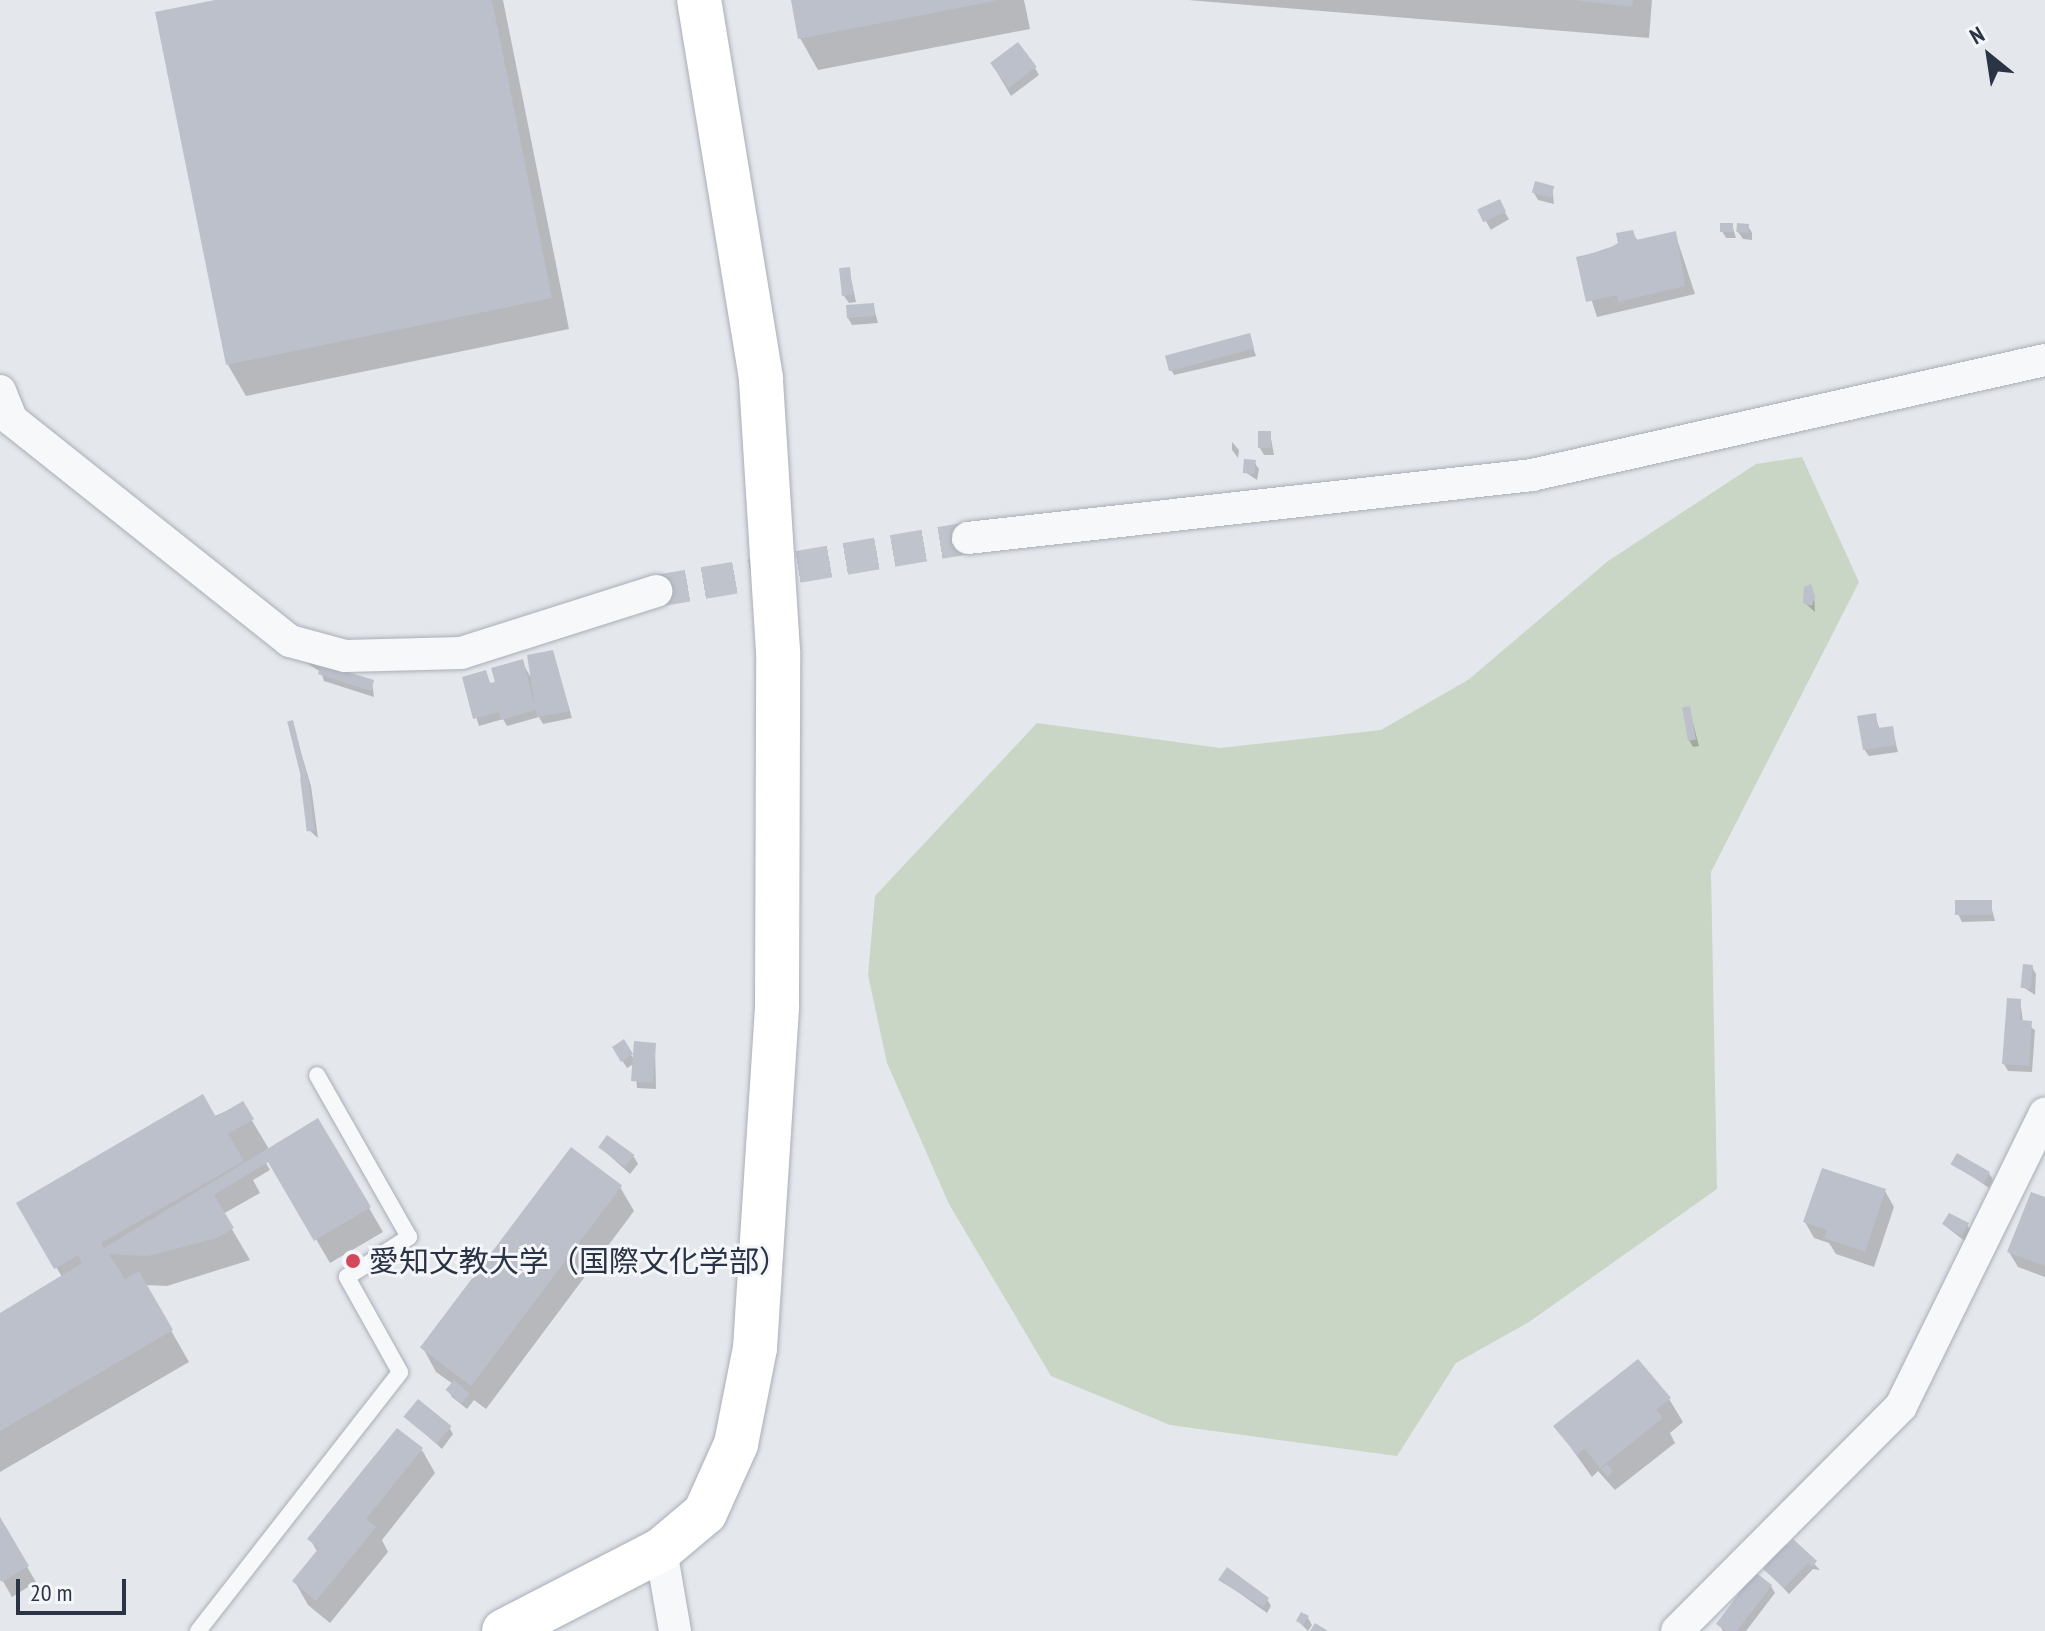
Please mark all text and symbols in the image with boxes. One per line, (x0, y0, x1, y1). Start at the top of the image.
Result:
north arrow (1949, 16, 2029, 96)
text: N (1965, 20, 1989, 50)
place label: 愛知文教大学（国際文化学部） (369, 1243, 789, 1279)
marker: 愛知文教大学（国際文化学部） (344, 1252, 362, 1270)
scale bar (20, 1563, 130, 1613)
text: 20 m (30, 1577, 72, 1608)

